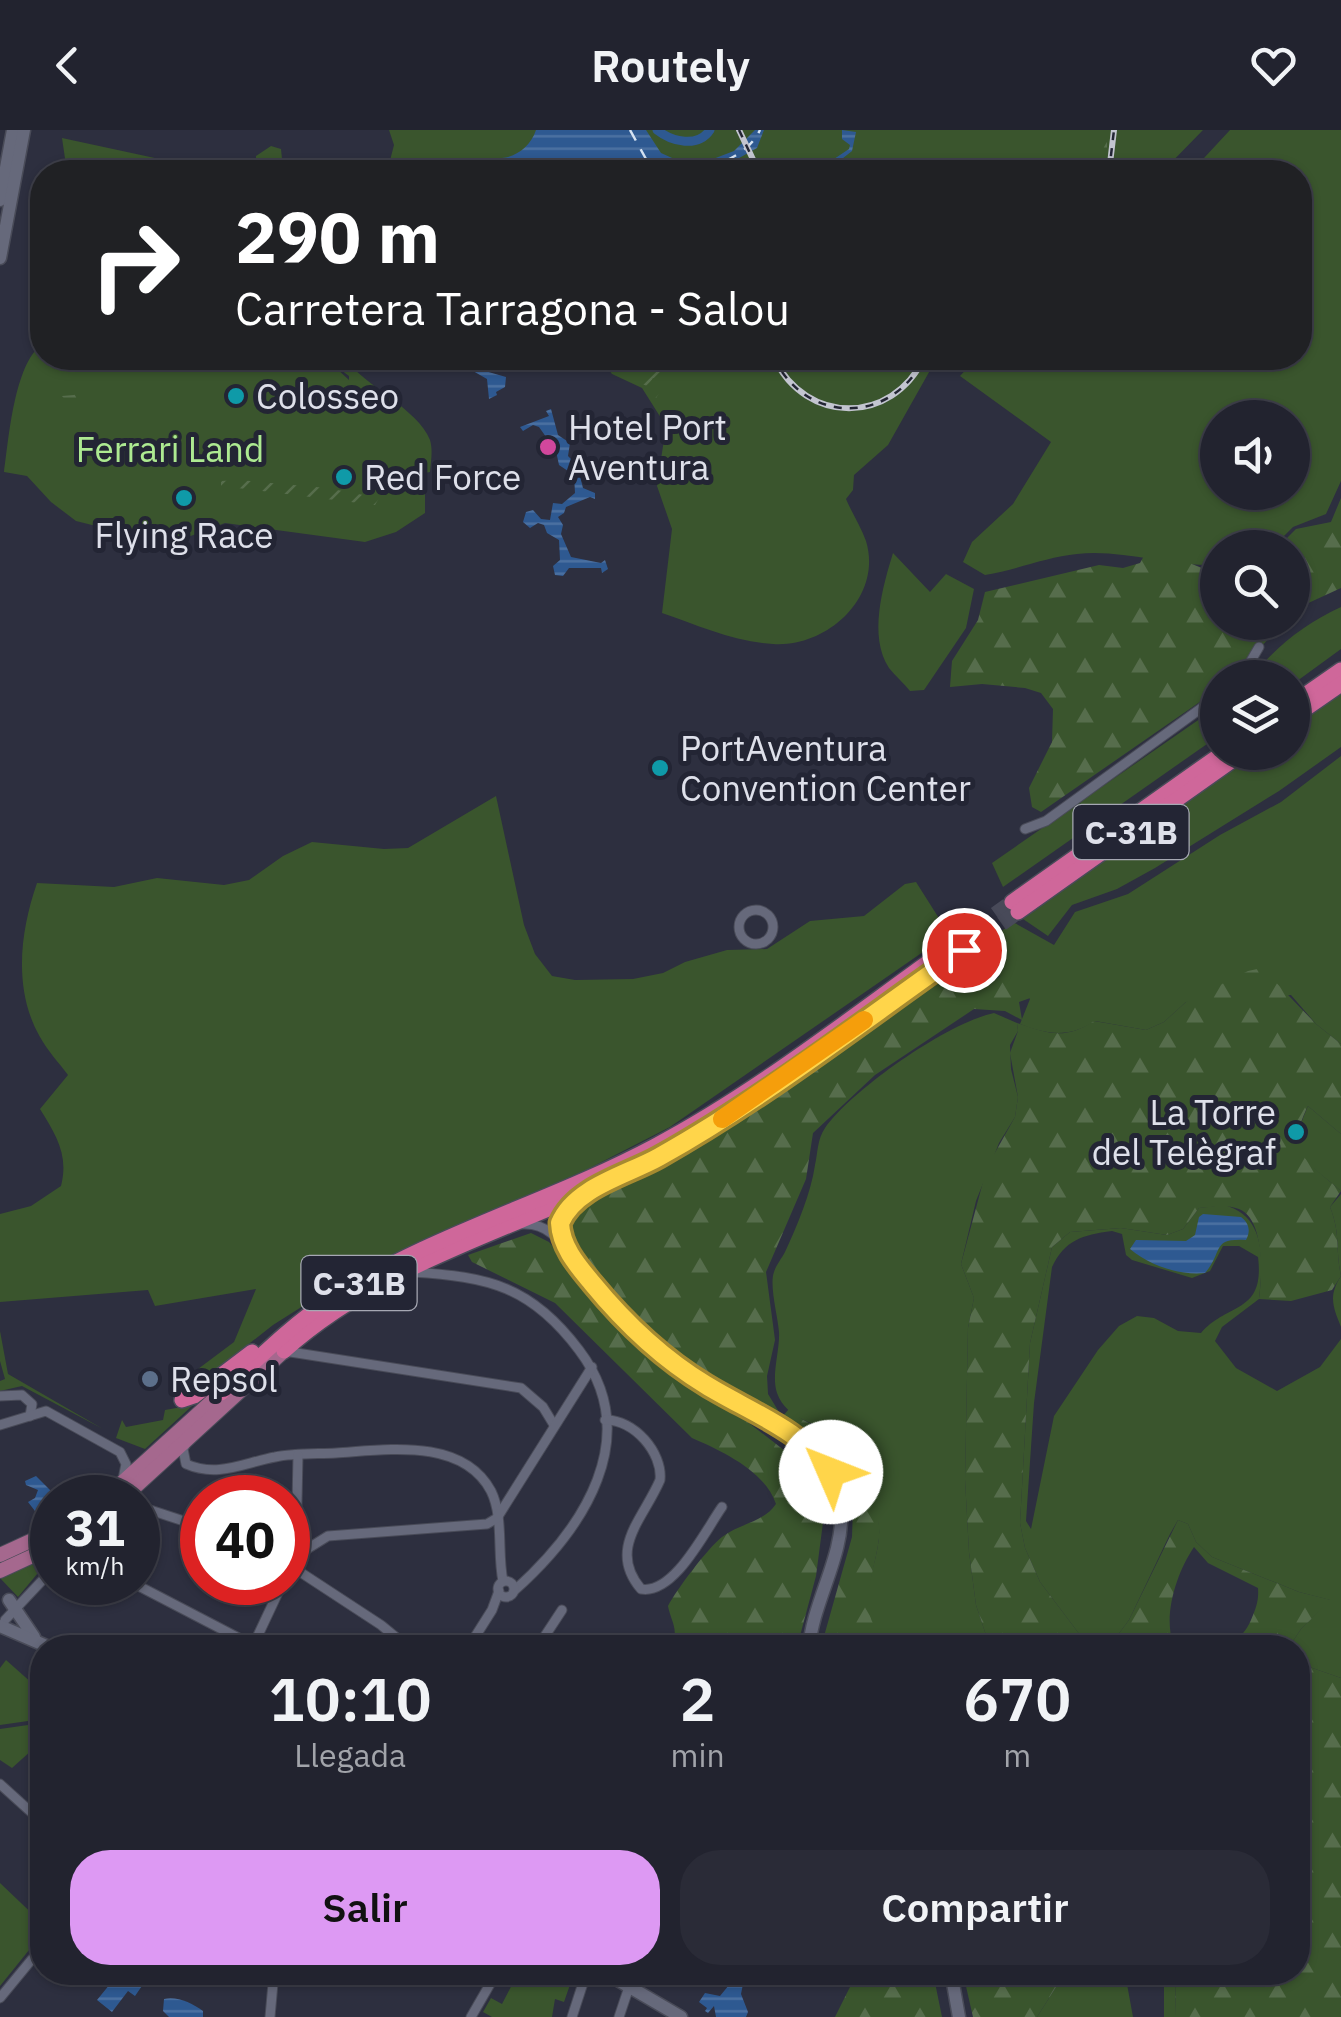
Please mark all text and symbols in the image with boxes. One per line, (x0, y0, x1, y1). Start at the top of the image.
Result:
text: Routely (591, 36, 750, 94)
icon: back (40, 38, 95, 93)
icon: heart (1246, 38, 1301, 93)
text: 290 m (235, 191, 440, 282)
icon: right (70, 200, 200, 330)
text: Carretera Tarragona - Salou (235, 279, 790, 337)
place label: Colosseo (256, 373, 399, 419)
marker: Colosseo (225, 385, 247, 407)
map controls (1200, 400, 1310, 770)
button: sound (1200, 400, 1310, 510)
place label: Hotel Port Aventura (568, 404, 727, 490)
park label: Ferrari Land (76, 426, 264, 472)
marker: Hotel Port Aventura (537, 436, 559, 458)
place label: Red Force (364, 454, 521, 500)
marker: Red Force (333, 466, 355, 488)
marker: Flying Race (173, 487, 195, 509)
place label: Flying Race (95, 512, 273, 558)
button: search (1200, 530, 1310, 640)
button: layers (1200, 660, 1310, 770)
place label: PortAventura Convention Center (680, 725, 971, 811)
marker: PortAventura Convention Center (649, 757, 671, 779)
road number: C-31B (1074, 805, 1188, 859)
pin (922, 908, 1007, 993)
icon: arrive (937, 923, 992, 978)
place label: La Torre del Telègraf (1092, 1089, 1276, 1175)
marker: La Torre del Telègraf (1285, 1121, 1307, 1143)
road number: C-31B (302, 1256, 416, 1310)
place label: Repsol (170, 1356, 278, 1402)
marker: Repsol (139, 1368, 161, 1390)
position arrow (779, 1420, 883, 1524)
speed limit sign: 40 (180, 1475, 310, 1605)
text: 31 (65, 1495, 125, 1560)
text: km/h (66, 1549, 124, 1582)
text: 10:10 (269, 1659, 432, 1738)
text: 2 (680, 1659, 716, 1738)
text: 670 (963, 1659, 1071, 1738)
text: Llegada (294, 1734, 406, 1776)
text: min (670, 1734, 725, 1776)
text: m (1003, 1734, 1031, 1776)
button: Salir (70, 1850, 660, 1965)
button: Compartir (680, 1850, 1270, 1965)

